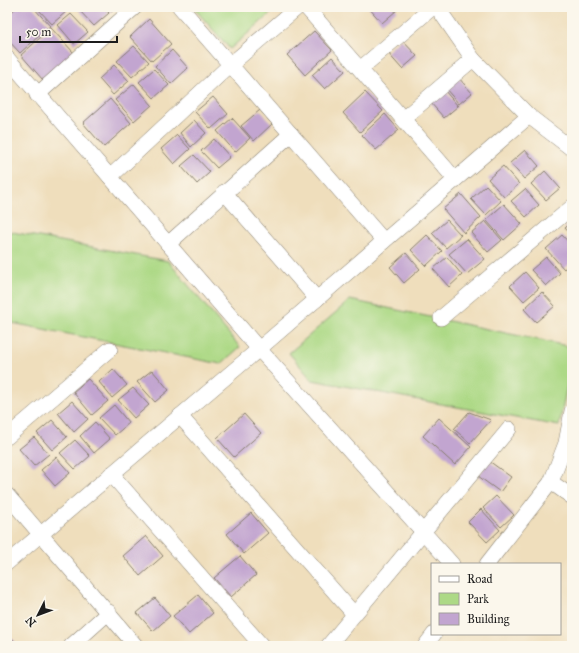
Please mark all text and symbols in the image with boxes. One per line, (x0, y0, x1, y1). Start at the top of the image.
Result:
scale bar (20, 18, 117, 44)
text: 50 m (26, 25, 51, 39)
legend (431, 563, 561, 635)
text: Road (467, 572, 493, 586)
text: Park (467, 592, 489, 606)
north arrow (18, 595, 58, 635)
text: Building (467, 612, 510, 627)
text: N (23, 613, 39, 629)

